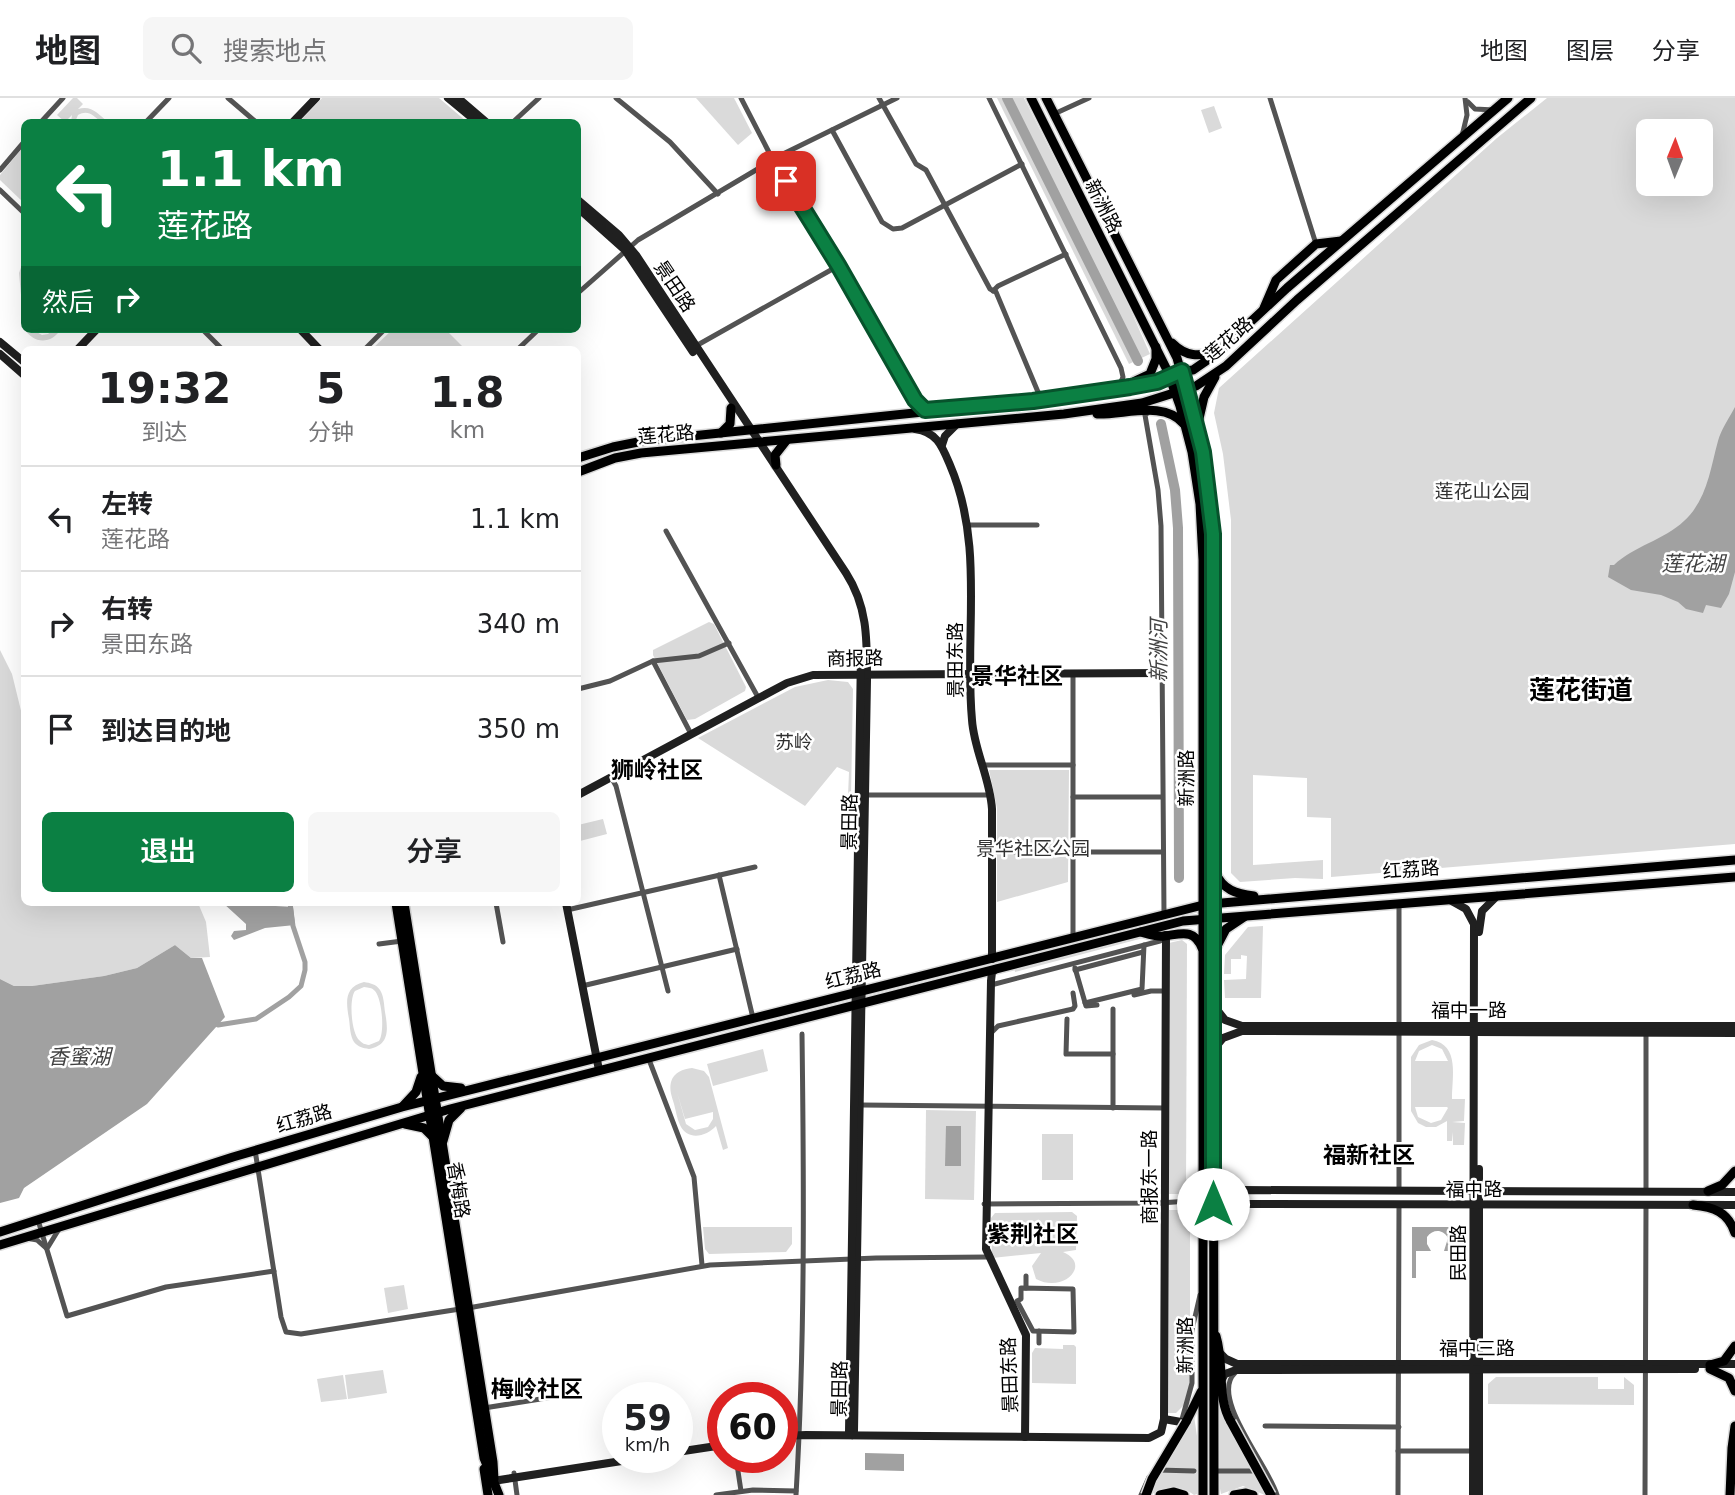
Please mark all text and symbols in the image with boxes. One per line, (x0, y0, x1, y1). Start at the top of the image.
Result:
search box (143, 17, 633, 80)
icon: search (167, 29, 205, 67)
text: 地图 (35, 31, 101, 70)
text: 搜索地点 (223, 36, 327, 66)
text: 地图 (1480, 37, 1528, 65)
text: 图层 (1566, 37, 1614, 65)
text: 分享 (1652, 37, 1700, 65)
north arrow (1636, 119, 1713, 196)
map controls (1636, 119, 1713, 196)
text: 1.1 km (157, 141, 345, 198)
icon: left (42, 147, 133, 238)
pin (756, 151, 816, 211)
icon: arrive (767, 162, 805, 200)
street label: 新洲路 (1081, 176, 1127, 236)
text: 莲花路 (157, 207, 253, 245)
street label: 景田路 (650, 256, 700, 316)
icon: right (108, 280, 146, 318)
text: 然后 (42, 287, 94, 317)
street label: 莲花路 (1199, 312, 1257, 366)
text: 19:32 (97, 364, 231, 413)
text: 5 (316, 364, 345, 413)
text: 1.8 (430, 368, 505, 417)
text: km (449, 417, 485, 443)
text: 到达 (141, 419, 187, 445)
text: 分钟 (308, 419, 354, 445)
street label: 莲花路 (637, 421, 695, 447)
park label: 莲花山公园 (1434, 480, 1530, 502)
text: 左转 (101, 489, 153, 519)
icon: left (42, 500, 80, 538)
text: 1.1 km (470, 504, 560, 534)
text: 莲花路 (101, 526, 170, 552)
water label: 莲花湖 (1662, 552, 1727, 576)
text: 右转 (101, 594, 153, 624)
icon: right (42, 605, 80, 643)
text: 340 m (477, 609, 560, 639)
water label: 新洲河 (1147, 616, 1171, 683)
street label: 景田东路 (944, 622, 966, 698)
text: 景田东路 (101, 631, 193, 657)
street label: 商报路 (826, 647, 884, 669)
district label: 景华社区 (971, 663, 1063, 689)
district label: 莲花街道 (1529, 675, 1633, 705)
icon: arrive (42, 710, 80, 748)
text: 350 m (477, 714, 560, 744)
text: 到达目的地 (101, 716, 231, 746)
park label: 苏岭 (775, 731, 813, 753)
street label: 新洲路 (1175, 749, 1197, 807)
district label: 狮岭社区 (611, 757, 703, 783)
street label: 景田路 (838, 793, 860, 851)
button: 退出 (42, 812, 294, 892)
button: 分享 (308, 812, 560, 892)
park label: 景华社区公园 (976, 837, 1090, 859)
street label: 红荔路 (1382, 856, 1440, 882)
street label: 红荔路 (823, 957, 883, 993)
street label: 福中一路 (1431, 999, 1507, 1021)
water label: 香蜜湖 (48, 1045, 113, 1069)
street label: 红荔路 (274, 1100, 334, 1136)
street label: 商报东一路 (1138, 1129, 1160, 1225)
district label: 福新社区 (1323, 1142, 1415, 1168)
street label: 香梅路 (444, 1160, 474, 1220)
position arrow (1176, 1167, 1250, 1241)
street label: 福中路 (1445, 1178, 1503, 1200)
district label: 紫荆社区 (987, 1221, 1079, 1247)
street label: 民田路 (1447, 1224, 1469, 1282)
street label: 新洲路 (1174, 1316, 1196, 1374)
street label: 景田东路 (997, 1337, 1021, 1413)
street label: 福中三路 (1439, 1337, 1515, 1359)
street label: 景田路 (828, 1360, 850, 1418)
district label: 梅岭社区 (491, 1376, 583, 1402)
speed limit sign: 60 (707, 1382, 798, 1473)
text: 59 (623, 1398, 672, 1438)
text: km/h (625, 1434, 670, 1455)

